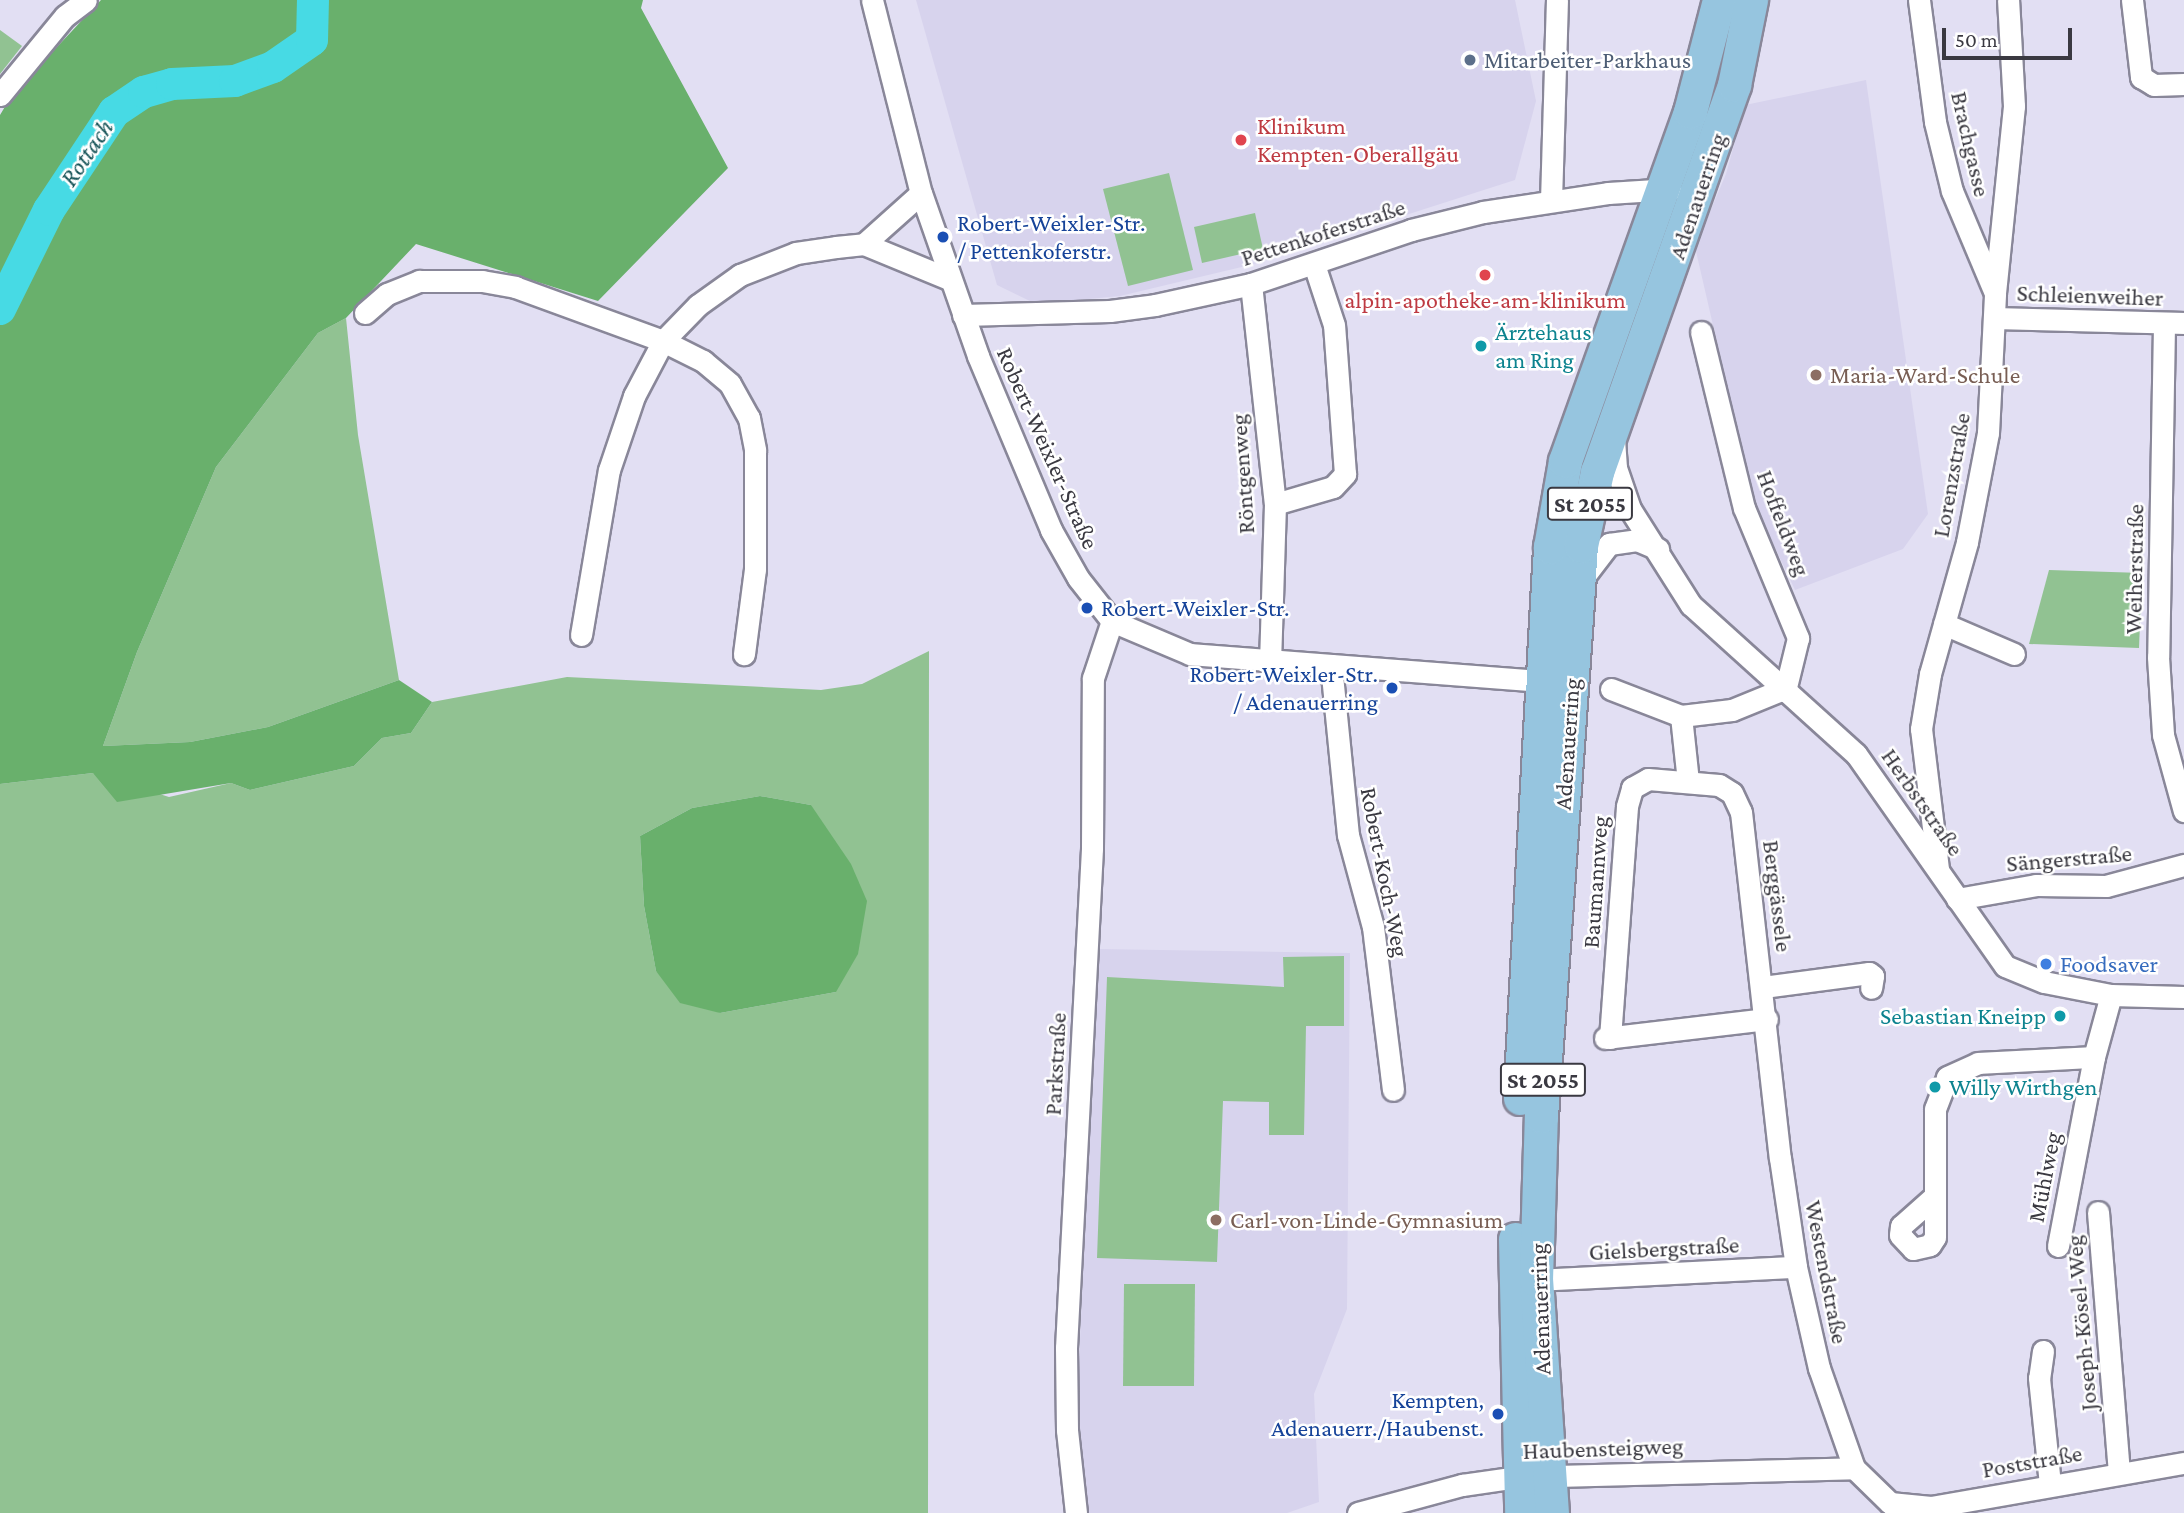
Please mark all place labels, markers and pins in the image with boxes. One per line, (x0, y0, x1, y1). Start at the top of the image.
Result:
place label: Mitarbeiter-Parkhaus (1484, 46, 1691, 74)
marker: Mitarbeiter-Parkhaus (1462, 52, 1478, 68)
place label: Klinikum Kempten-Oberallgäu (1257, 112, 1459, 168)
marker: Klinikum Kempten-Oberallgäu (1231, 130, 1251, 150)
place label: Robert-Weixler-Str. / Pettenkoferstr. (957, 209, 1145, 265)
marker: Robert-Weixler-Str. / Pettenkoferstr. (935, 229, 951, 245)
marker: alpin-apotheke-am-klinikum (1477, 267, 1493, 283)
place label: alpin-apotheke-am-klinikum (1344, 286, 1626, 314)
place label: Ärztehaus am Ring (1495, 318, 1592, 374)
marker: Ärztehaus am Ring (1473, 338, 1489, 354)
place label: Maria-Ward-Schule (1830, 361, 2020, 389)
marker: Maria-Ward-Schule (1808, 367, 1824, 383)
place label: Robert-Weixler-Str. (1101, 594, 1289, 622)
marker: Robert-Weixler-Str. (1079, 600, 1095, 616)
place label: Robert-Weixler-Str. / Adenauerring (1190, 660, 1378, 716)
marker: Robert-Weixler-Str. / Adenauerring (1384, 680, 1400, 696)
place label: Foodsaver (2060, 950, 2158, 978)
marker: Foodsaver (2038, 956, 2054, 972)
place label: Sebastian Kneipp (1880, 1002, 2046, 1030)
marker: Sebastian Kneipp (2052, 1008, 2068, 1024)
place label: Willy Wirthgen (1949, 1073, 2097, 1101)
marker: Willy Wirthgen (1927, 1079, 1943, 1095)
place label: Carl-von-Linde-Gymnasium (1230, 1206, 1503, 1234)
marker: Carl-von-Linde-Gymnasium (1208, 1212, 1224, 1228)
place label: Kempten, Adenauerr./Haubenst. (1271, 1386, 1484, 1442)
marker: Kempten, Adenauerr./Haubenst. (1490, 1406, 1506, 1422)

